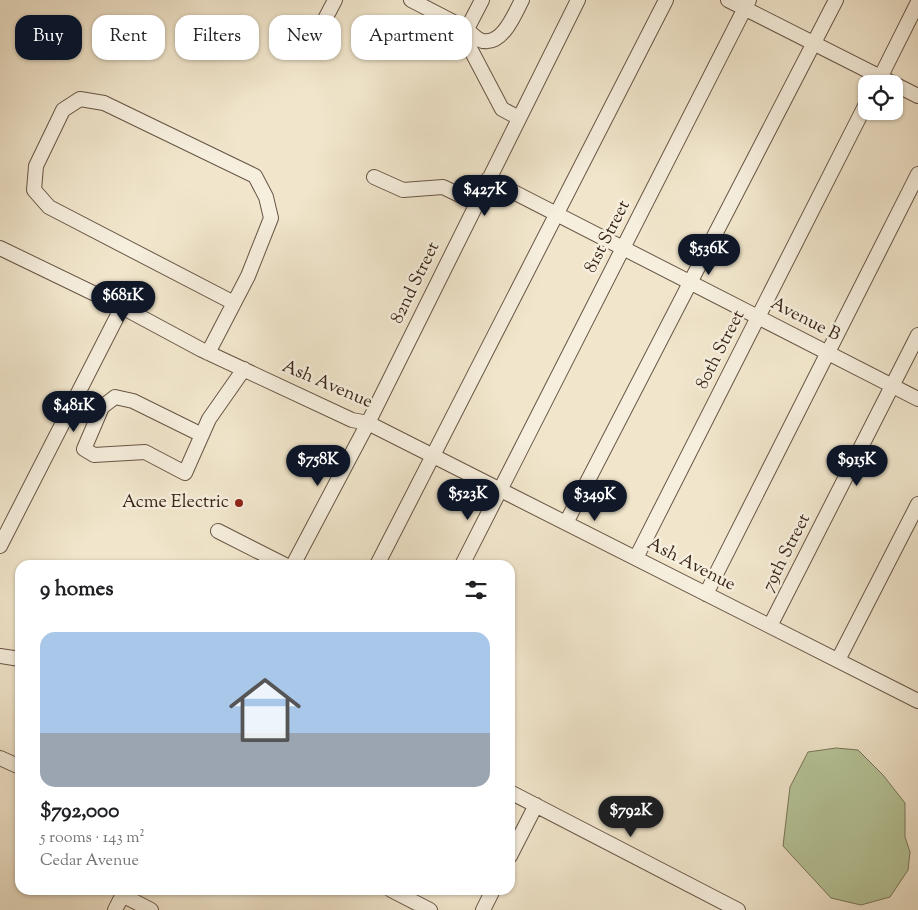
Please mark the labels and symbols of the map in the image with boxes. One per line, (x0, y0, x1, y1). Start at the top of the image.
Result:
pin: $427K (450, 174, 520, 217)
street label: 81st Street (579, 196, 637, 278)
pin: $536K (674, 234, 744, 276)
street label: 82nd Street (385, 238, 447, 328)
pin: $681K (88, 280, 158, 323)
street label: Avenue B (766, 291, 844, 349)
street label: 80th Street (690, 306, 752, 394)
street label: Ash Avenue (278, 354, 376, 416)
pin: $481K (39, 390, 109, 433)
pin: $758K (283, 444, 353, 487)
pin: $915K (822, 444, 892, 487)
pin: $523K (433, 478, 503, 521)
pin: $349K (560, 480, 630, 522)
place label: Acme Electric (122, 490, 229, 516)
marker: Acme Electric (233, 497, 245, 509)
street label: 79th Street (756, 510, 818, 596)
street label: Ash Avenue (642, 532, 740, 598)
pin: $792K (596, 796, 666, 838)

